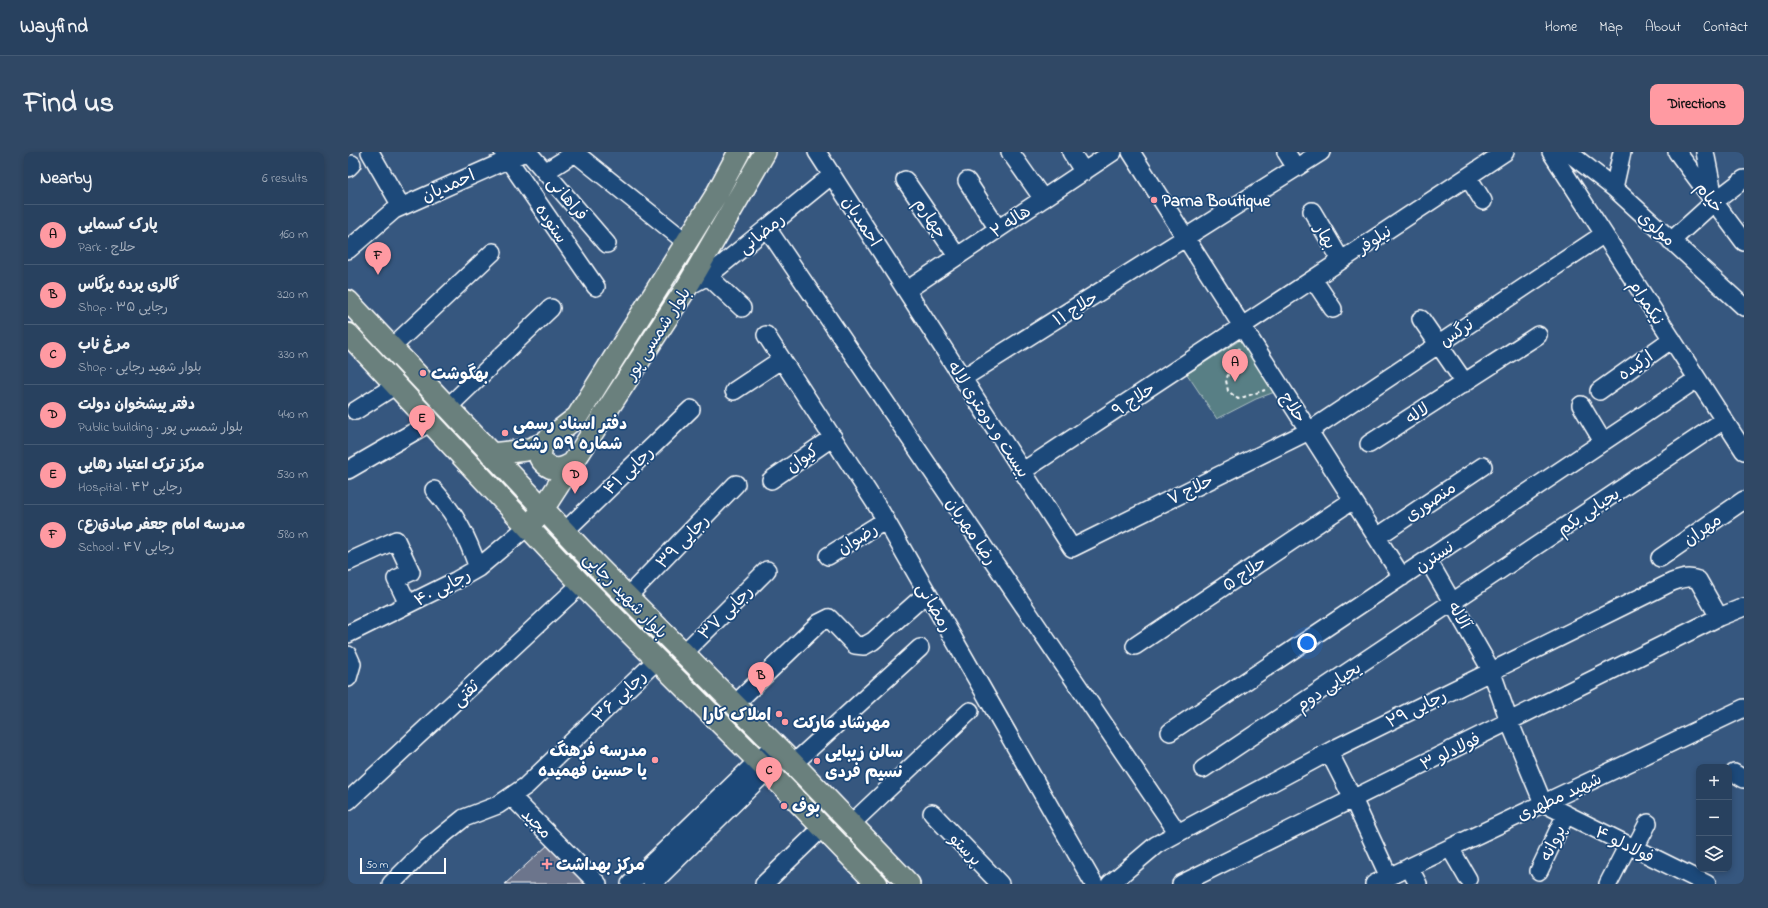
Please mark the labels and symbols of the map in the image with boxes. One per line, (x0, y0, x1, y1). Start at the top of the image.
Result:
street label: احمدیان (418, 164, 479, 209)
street label: فراهانی (540, 171, 593, 227)
street label: خیام (1689, 177, 1729, 219)
place label: Parna Boutique (1162, 189, 1272, 214)
street label: احمدیان (835, 191, 887, 252)
street label: چهارم (907, 193, 953, 244)
marker: Parna Boutique (1149, 195, 1159, 205)
street label: ستوده (528, 199, 573, 249)
street label: هاله ۲ (985, 199, 1036, 245)
street label: مولوی (1632, 205, 1680, 253)
street label: رمضانی (733, 208, 791, 261)
street label: بهار (1306, 218, 1342, 254)
street label: نیلوفر (1351, 220, 1397, 262)
pin: F (365, 242, 391, 275)
street label: نیکمرام (1622, 275, 1670, 330)
street label: بلوار شمسی پور (618, 283, 698, 387)
street label: حلاج ۱۱ (1048, 286, 1103, 333)
street label: نرگس (1435, 313, 1479, 354)
street label: ارکیده (1613, 345, 1659, 387)
pin: A (1222, 349, 1248, 382)
street label: بیست و دومتری لاله (941, 356, 1035, 483)
place label: بهگوشت (431, 362, 489, 387)
marker: بهگوشت (418, 368, 428, 378)
street label: حلاج ۹ (1107, 377, 1161, 424)
street label: حلاج (1273, 387, 1312, 428)
street label: لاله (1401, 397, 1435, 431)
pin: E (409, 405, 435, 438)
place label: دفتر اسناد رسمی شماره ۵۹ رشت (513, 412, 627, 457)
marker: دفتر اسناد رسمی شماره ۵۹ رشت (500, 428, 510, 438)
street label: کیوان (781, 439, 824, 480)
street label: رجایی ۴۱ (598, 441, 660, 501)
pin: D (562, 461, 588, 494)
street label: حلاج ۷ (1163, 468, 1218, 512)
street label: منصوری (1400, 476, 1462, 529)
street label: یحیایی یکم (1552, 482, 1625, 542)
street label: رضا مهربان (939, 493, 1003, 571)
street label: مهران (1679, 508, 1727, 552)
street label: رجایی ۳۹ (651, 509, 715, 575)
street label: رضوان (833, 517, 883, 561)
street label: نسترن (1410, 535, 1459, 579)
street label: بلوار شهید رجایی (577, 547, 673, 645)
street label: حلاج ۵ (1218, 550, 1272, 598)
street label: رجایی ۴۰ (410, 563, 476, 614)
street label: رمضانی (909, 578, 958, 637)
street label: رجایی ۳۷ (693, 580, 759, 646)
street label: آلاله (1441, 597, 1477, 635)
your location (1297, 633, 1317, 653)
street label: یحیایی دوم (1291, 656, 1367, 718)
pin: B (748, 662, 774, 695)
street label: رجایی ۳۶ (587, 665, 653, 729)
street label: ثقتی (447, 674, 486, 713)
street label: رجایی ۲۹ (1382, 683, 1451, 735)
place label: املاک کارا (703, 703, 771, 728)
marker: املاک کارا (774, 709, 784, 719)
place label: مهرشاد مارکت (793, 711, 890, 736)
marker: مهرشاد مارکت (780, 717, 790, 727)
street label: فولادلو ۳ (1416, 727, 1485, 778)
place label: مدرسه فرهنگ یا حسین فهمیده (538, 739, 647, 784)
place label: سالن زیبایی نسیم فردی (825, 740, 903, 785)
marker: مدرسه فرهنگ یا حسین فهمیده (650, 755, 660, 765)
marker: سالن زیبایی نسیم فردی (812, 756, 822, 766)
pin: C (756, 757, 782, 790)
street label: شهید مطهری (1513, 767, 1606, 828)
place label: بوف (792, 795, 820, 820)
marker: بوف (779, 801, 789, 811)
street label: مجید (515, 803, 557, 845)
street label: فولادلو ۴ (1591, 820, 1658, 870)
street label: پروانه (1534, 821, 1573, 866)
street label: پرستو (942, 827, 987, 872)
place label: مرکز بهداشت (556, 853, 645, 878)
scale bar (360, 856, 446, 875)
marker: مرکز بهداشت (541, 858, 553, 870)

